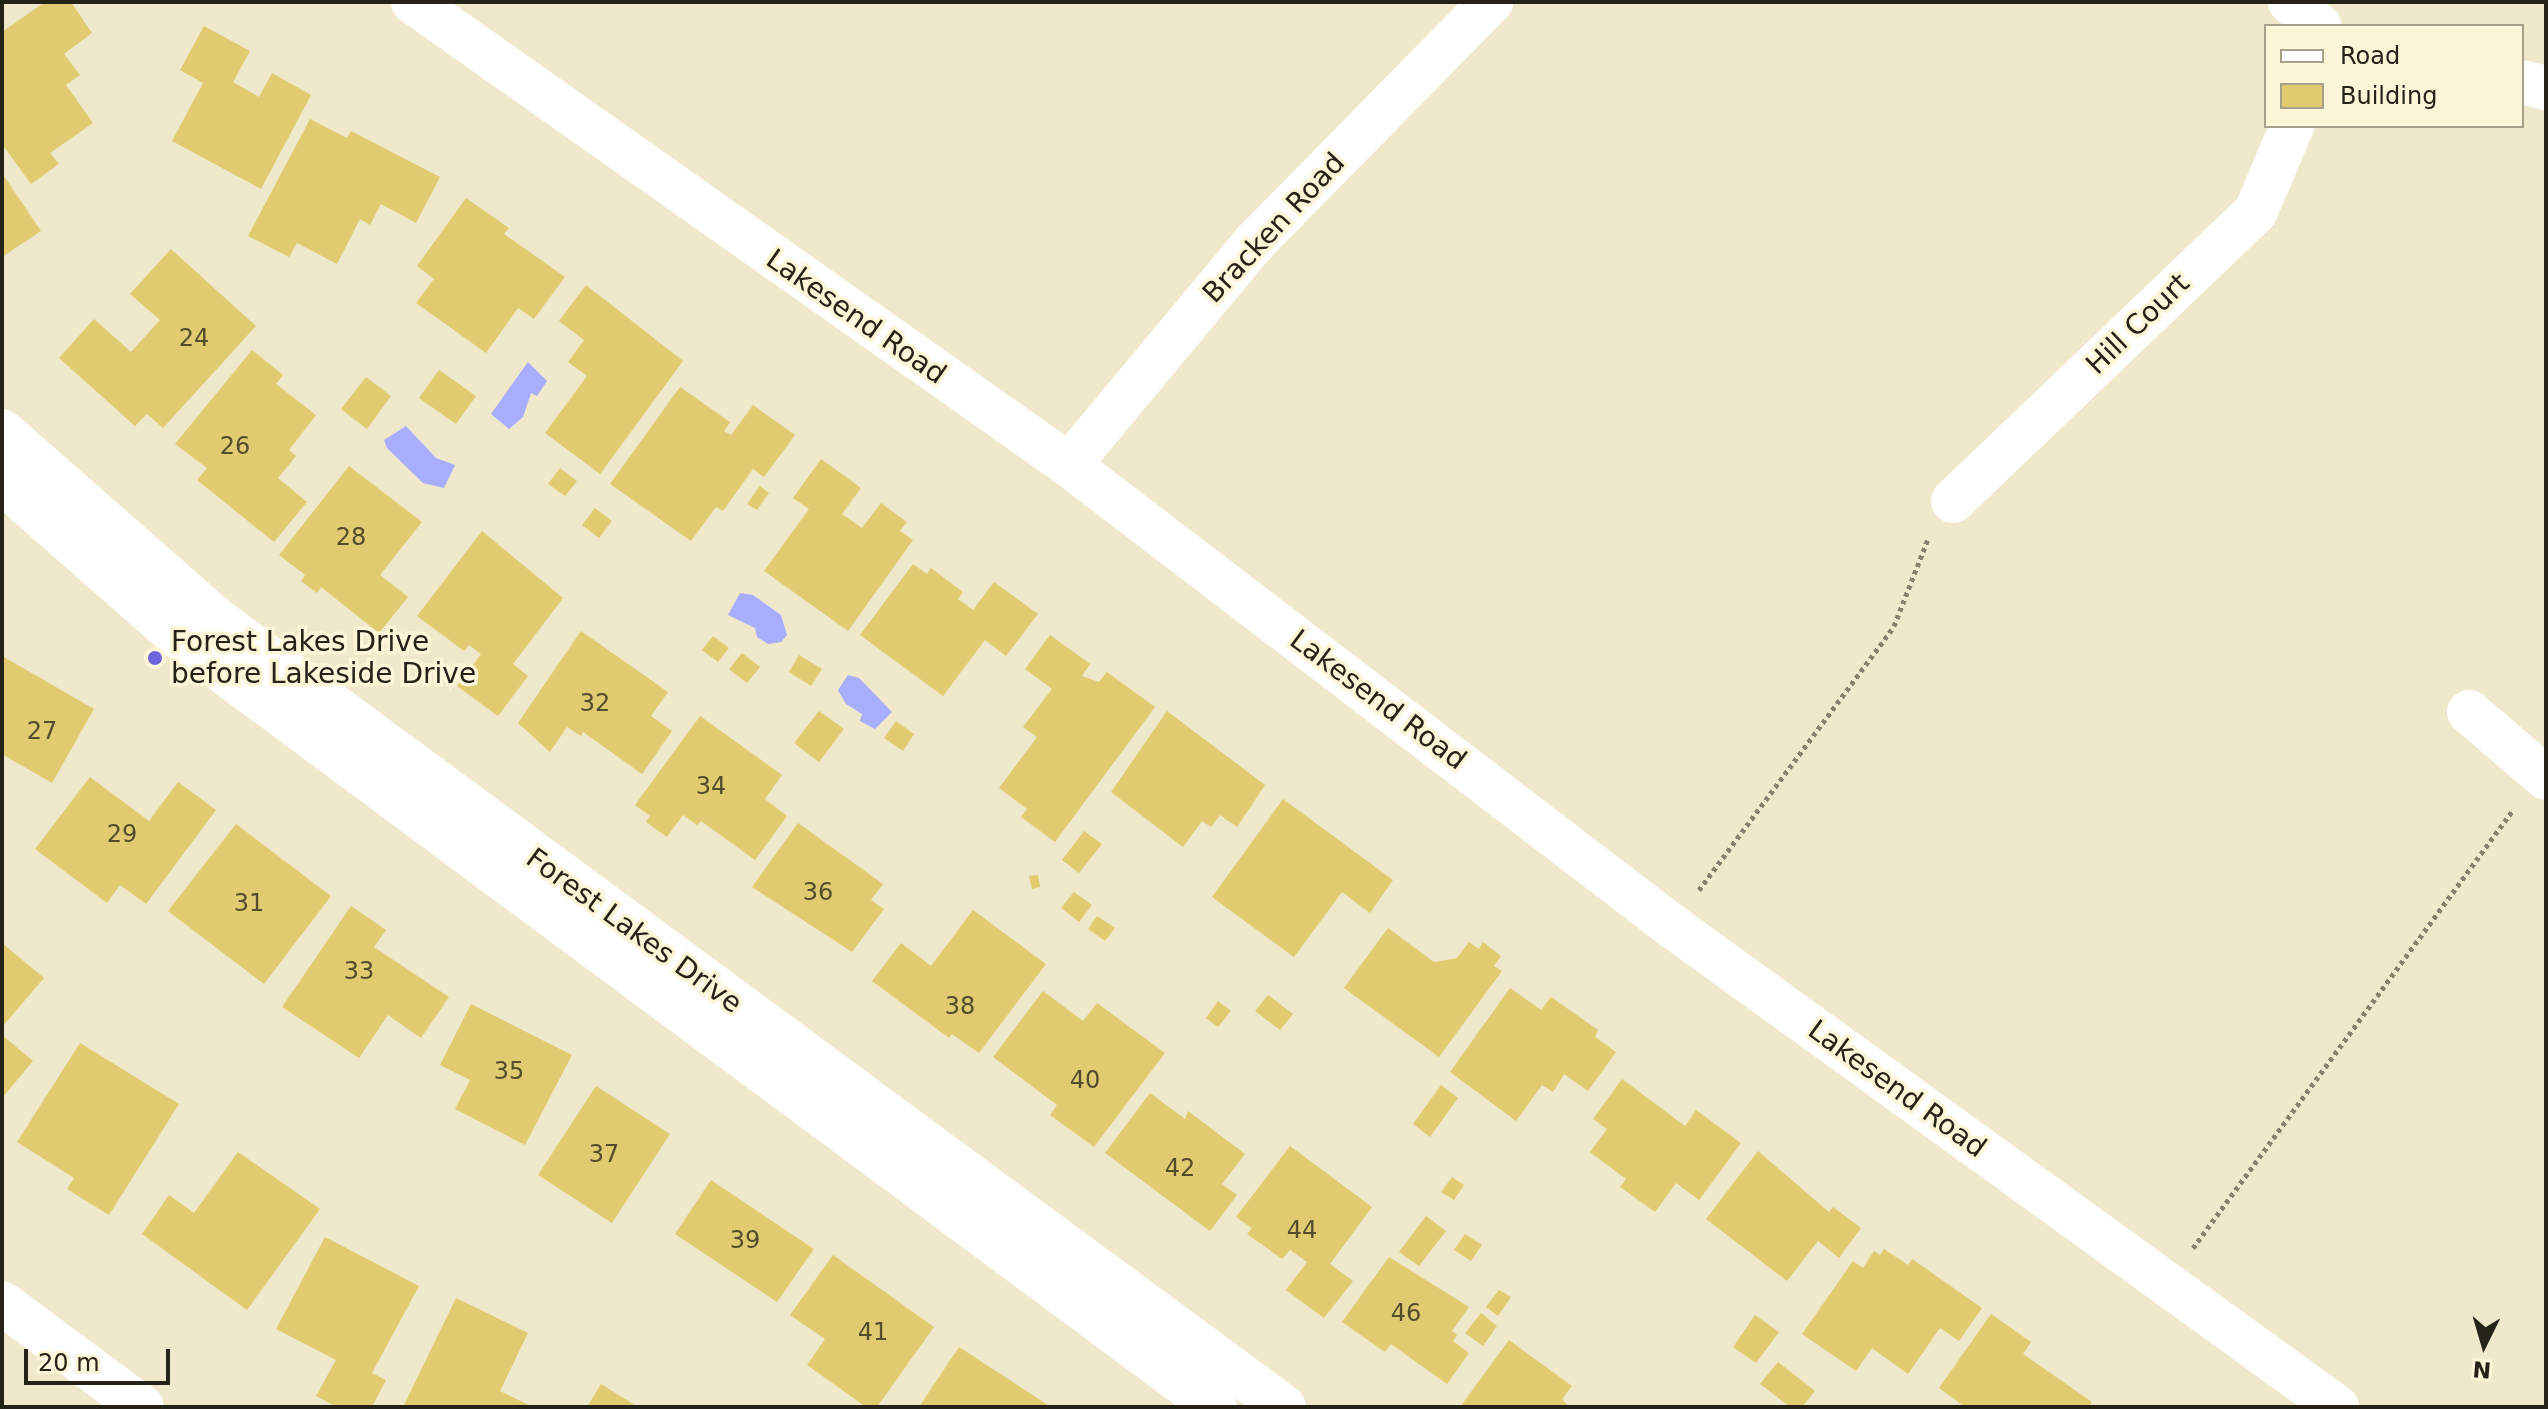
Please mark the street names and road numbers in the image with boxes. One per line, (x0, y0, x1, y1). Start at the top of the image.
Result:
street label: Bracken Road (1196, 146, 1352, 310)
street label: Lakesend Road (760, 243, 952, 391)
street label: Hill Court (2079, 267, 2197, 381)
street label: Lakesend Road (1283, 623, 1473, 777)
street label: Forest Lakes Drive (520, 842, 748, 1020)
street label: Lakesend Road (1801, 1013, 1993, 1165)

